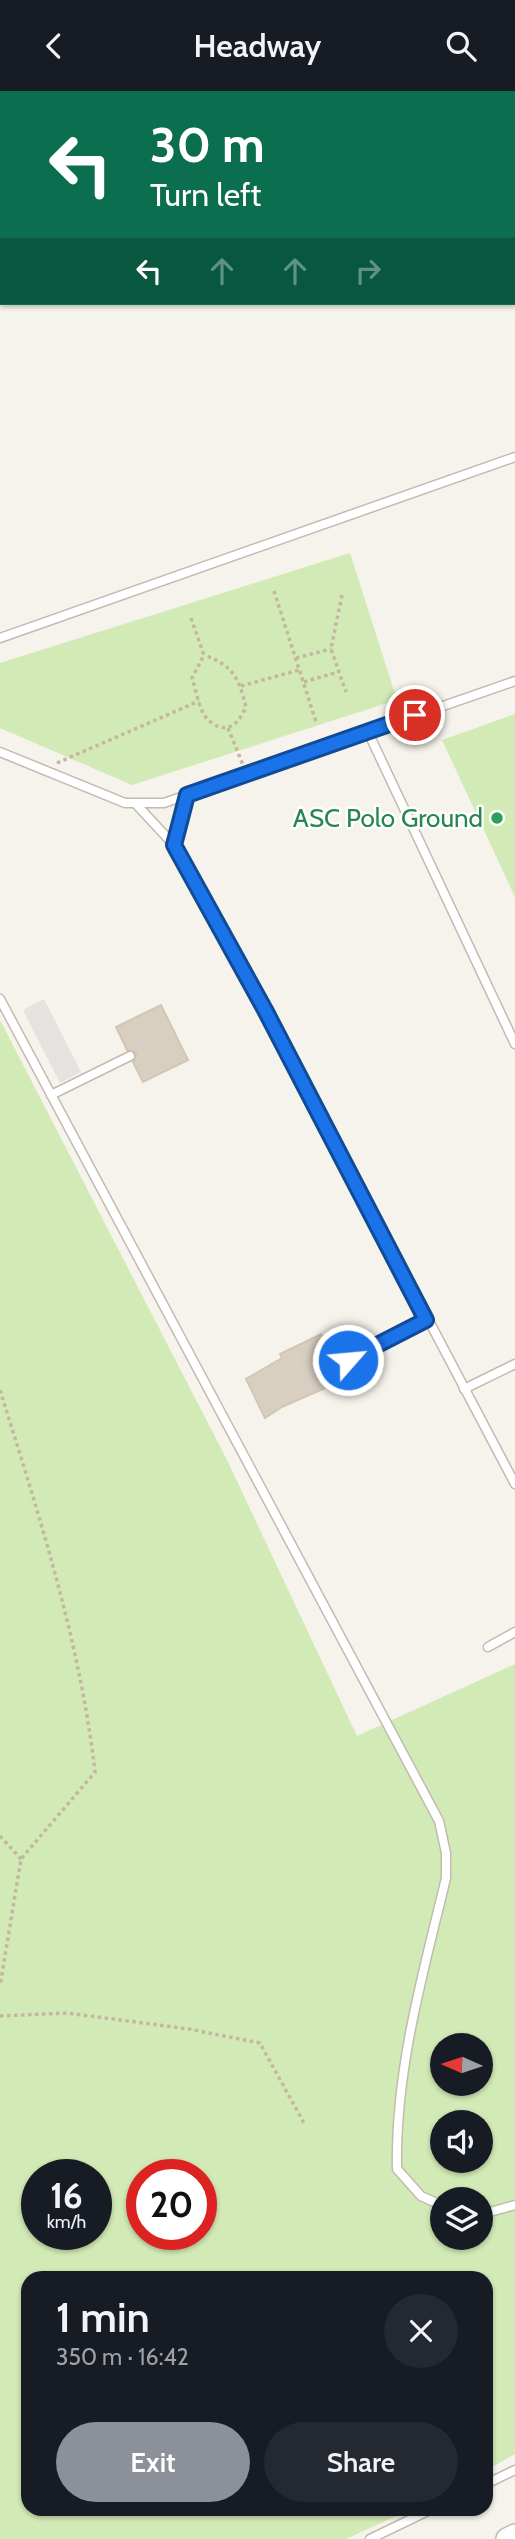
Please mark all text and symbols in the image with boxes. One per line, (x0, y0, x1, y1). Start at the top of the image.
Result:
text: Headway (194, 26, 321, 65)
icon: back (35, 27, 73, 65)
icon: search (442, 27, 480, 65)
text: 30 m (150, 115, 265, 174)
icon: left (35, 119, 126, 210)
text: Turn left (150, 175, 261, 214)
icon: left (130, 252, 168, 290)
icon: ahead (203, 252, 241, 290)
icon: ahead (276, 252, 314, 290)
icon: right (349, 252, 387, 290)
pin (385, 685, 445, 745)
icon: arrive (396, 696, 434, 734)
place label: ASC Polo Ground (293, 802, 483, 834)
marker: ASC Polo Ground (489, 810, 505, 826)
position arrow (311, 1323, 385, 1397)
north arrow (430, 2033, 494, 2097)
map controls (430, 2033, 493, 2250)
button: sound (430, 2110, 493, 2173)
speed limit sign: 20 (126, 2159, 217, 2250)
text: 16 (50, 2174, 83, 2217)
button: layers (430, 2187, 493, 2250)
text: km/h (47, 2211, 86, 2233)
text: 1 min (56, 2291, 150, 2343)
button: close (384, 2294, 458, 2368)
text: 350 m · 16:42 (56, 2343, 189, 2371)
button: Exit (56, 2422, 250, 2502)
button: Share (264, 2422, 458, 2502)

